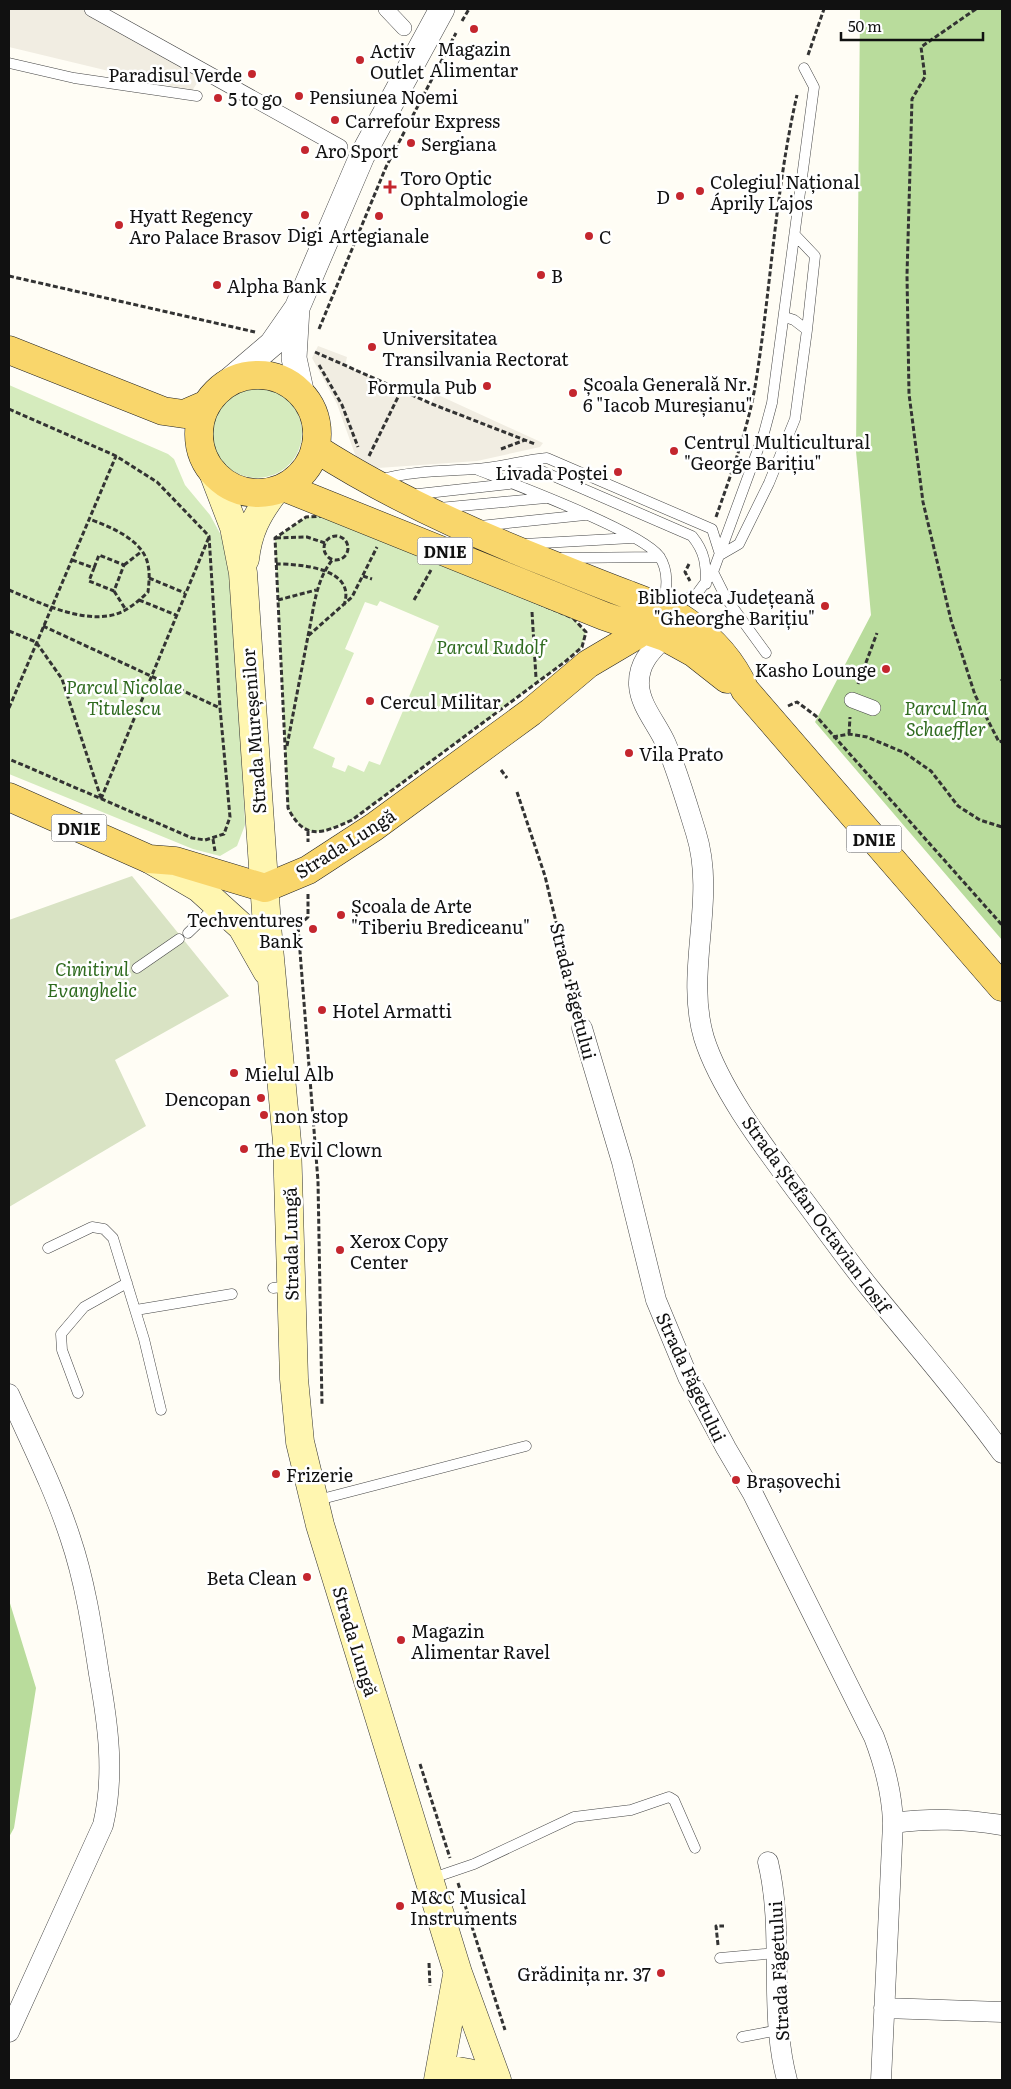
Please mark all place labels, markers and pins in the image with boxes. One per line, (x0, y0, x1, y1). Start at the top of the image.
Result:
marker: Magazin Alimentar (468, 23, 480, 35)
place label: Magazin Alimentar (430, 35, 519, 83)
place label: Activ Outlet (370, 37, 425, 85)
marker: Activ Outlet (354, 54, 366, 66)
place label: Paradisul Verde (108, 61, 242, 88)
marker: Paradisul Verde (246, 68, 258, 80)
place label: Pensiunea Noemi (309, 83, 458, 110)
place label: 5 to go (228, 85, 282, 112)
marker: Pensiunea Noemi (293, 90, 305, 102)
marker: 5 to go (212, 92, 224, 104)
place label: Carrefour Express (345, 107, 500, 134)
marker: Carrefour Express (329, 114, 341, 126)
place label: Sergiana (421, 130, 497, 157)
place label: Aro Sport (315, 137, 399, 164)
marker: Sergiana (405, 137, 417, 149)
marker: Aro Sport (299, 144, 311, 156)
place label: Toro Optic Ophtalmologie (400, 164, 528, 212)
place label: Colegiul Național Áprily Lajos (710, 168, 860, 216)
marker: Toro Optic Ophtalmologie (384, 181, 396, 193)
place label: D (656, 183, 670, 210)
marker: Colegiul Național Áprily Lajos (694, 185, 706, 197)
marker: D (674, 190, 686, 202)
place label: Hyatt Regency Aro Palace Brasov (129, 202, 282, 250)
marker: Digi (299, 209, 311, 221)
marker: Artegianale (373, 210, 385, 222)
marker: Hyatt Regency Aro Palace Brasov (113, 219, 125, 231)
place label: Digi (287, 221, 323, 248)
place label: Artegianale (329, 222, 429, 249)
place label: C (599, 223, 612, 250)
marker: C (583, 230, 595, 242)
place label: B (551, 262, 563, 289)
marker: B (535, 269, 547, 281)
place label: Alpha Bank (227, 272, 328, 299)
marker: Alpha Bank (211, 279, 223, 291)
place label: Universitatea Transilvania Rectorat (382, 324, 569, 372)
marker: Universitatea Transilvania Rectorat (366, 341, 378, 353)
place label: Școala Generală Nr. 6 "Iacob Mureșianu" (583, 370, 753, 418)
place label: Formula Pub (367, 373, 477, 400)
marker: Formula Pub (481, 380, 493, 392)
marker: Școala Generală Nr. 6 "Iacob Mureșianu" (567, 387, 579, 399)
place label: Centrul Multicultural "George Barițiu" (684, 428, 870, 476)
marker: Centrul Multicultural "George Barițiu" (668, 445, 680, 457)
place label: Livada Poștei (495, 459, 608, 486)
marker: Livada Poștei (612, 466, 624, 478)
place label: Biblioteca Județeană "Gheorghe Barițiu" (637, 583, 815, 631)
marker: Biblioteca Județeană "Gheorghe Barițiu" (819, 600, 831, 612)
place label: Kasho Lounge (755, 656, 876, 683)
marker: Kasho Lounge (880, 663, 892, 675)
place label: Cercul Militar (380, 688, 501, 715)
marker: Cercul Militar (364, 695, 376, 707)
place label: Vila Prato (639, 740, 724, 767)
marker: Vila Prato (623, 747, 635, 759)
place label: Școala de Arte "Tiberiu Brediceanu" (351, 892, 530, 940)
place label: Techventures Bank (187, 906, 304, 954)
marker: Școala de Arte "Tiberiu Brediceanu" (335, 909, 347, 921)
marker: Techventures Bank (307, 923, 319, 935)
place label: Hotel Armatti (332, 997, 452, 1024)
marker: Hotel Armatti (316, 1004, 328, 1016)
place label: Mielul Alb (244, 1060, 334, 1087)
marker: Mielul Alb (228, 1067, 240, 1079)
place label: Dencopan (164, 1085, 251, 1112)
marker: Dencopan (255, 1092, 267, 1104)
place label: non stop (274, 1102, 348, 1129)
marker: non stop (258, 1109, 270, 1121)
place label: The Evil Clown (254, 1136, 382, 1163)
marker: The Evil Clown (238, 1143, 250, 1155)
place label: Xerox Copy Center (350, 1227, 449, 1275)
marker: Xerox Copy Center (334, 1244, 346, 1256)
place label: Frizerie (286, 1461, 353, 1488)
place label: Brașovechi (746, 1467, 841, 1494)
marker: Frizerie (270, 1468, 282, 1480)
marker: Brașovechi (730, 1474, 742, 1486)
place label: Beta Clean (207, 1564, 297, 1591)
marker: Beta Clean (301, 1571, 313, 1583)
place label: Magazin Alimentar Ravel (411, 1617, 550, 1665)
marker: Magazin Alimentar Ravel (395, 1634, 407, 1646)
place label: M&C Musical Instruments (410, 1883, 526, 1931)
marker: M&C Musical Instruments (394, 1900, 406, 1912)
place label: Grădinița nr. 37 (517, 1960, 651, 1987)
marker: Grădinița nr. 37 (655, 1967, 667, 1979)

